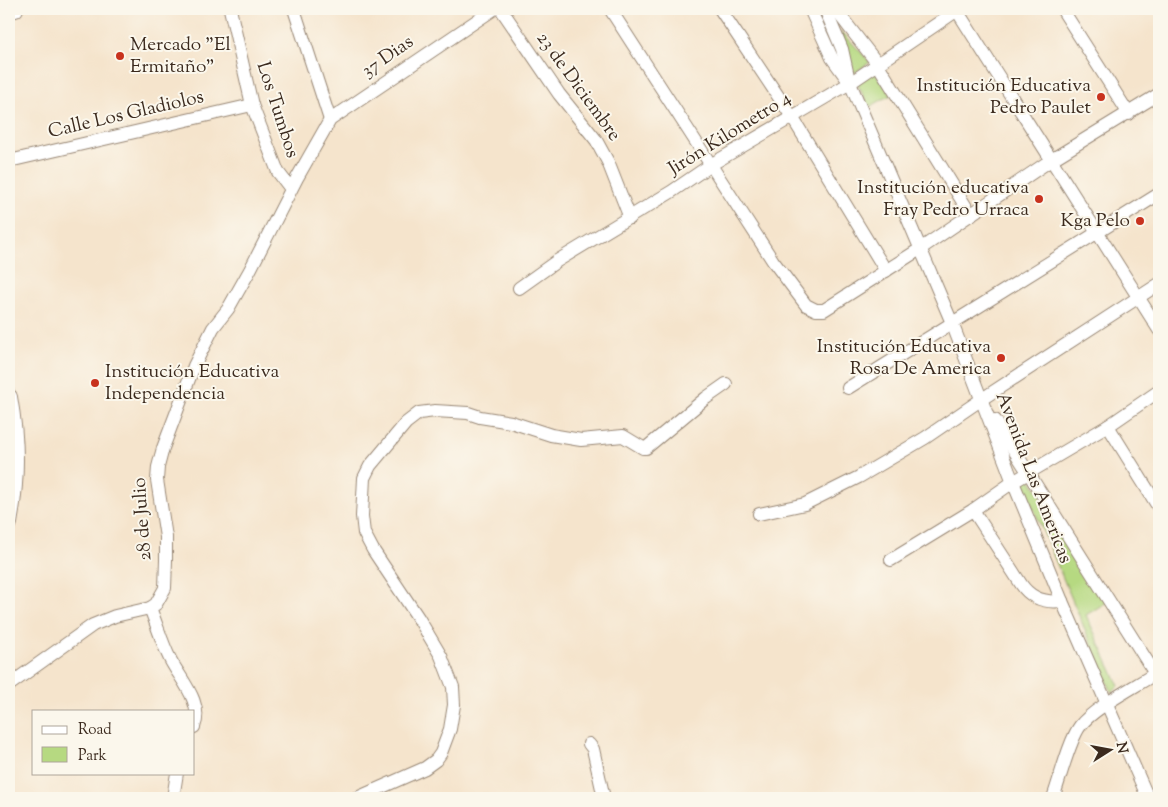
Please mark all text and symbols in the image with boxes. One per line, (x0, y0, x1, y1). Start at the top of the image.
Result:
street label: 23 de Diciembre (529, 27, 627, 147)
street label: 37 Dias (357, 29, 419, 85)
place label: Mercado "El Ermitaño" (130, 32, 231, 81)
marker: Mercado "El Ermitaño" (114, 50, 126, 62)
street label: Los Tumbos (249, 58, 305, 162)
place label: Institución Educativa Pedro Paulet (917, 73, 1091, 122)
street label: Calle Los Gladiolos (45, 84, 207, 146)
street label: Jirón Kilometro 4 (663, 85, 797, 183)
marker: Institución Educativa Pedro Paulet (1095, 91, 1107, 103)
place label: Institución educativa Fray Pedro Urraca (857, 175, 1029, 224)
marker: Institución educativa Fray Pedro Urraca (1033, 193, 1045, 205)
place label: Kga Pelo (1060, 208, 1130, 235)
marker: Kga Pelo (1134, 215, 1146, 227)
place label: Institución Educativa Rosa De America (817, 334, 991, 383)
marker: Institución Educativa Rosa De America (995, 352, 1007, 364)
place label: Institución Educativa Independencia (105, 359, 280, 408)
marker: Institución Educativa Independencia (89, 377, 101, 389)
street label: Avenida Las Americas (988, 388, 1078, 568)
street label: 28 de Julio (127, 476, 159, 562)
legend (32, 710, 195, 774)
text: Road (78, 720, 112, 741)
north arrow (1086, 724, 1136, 774)
text: N (1110, 741, 1132, 755)
text: Park (78, 746, 107, 767)

